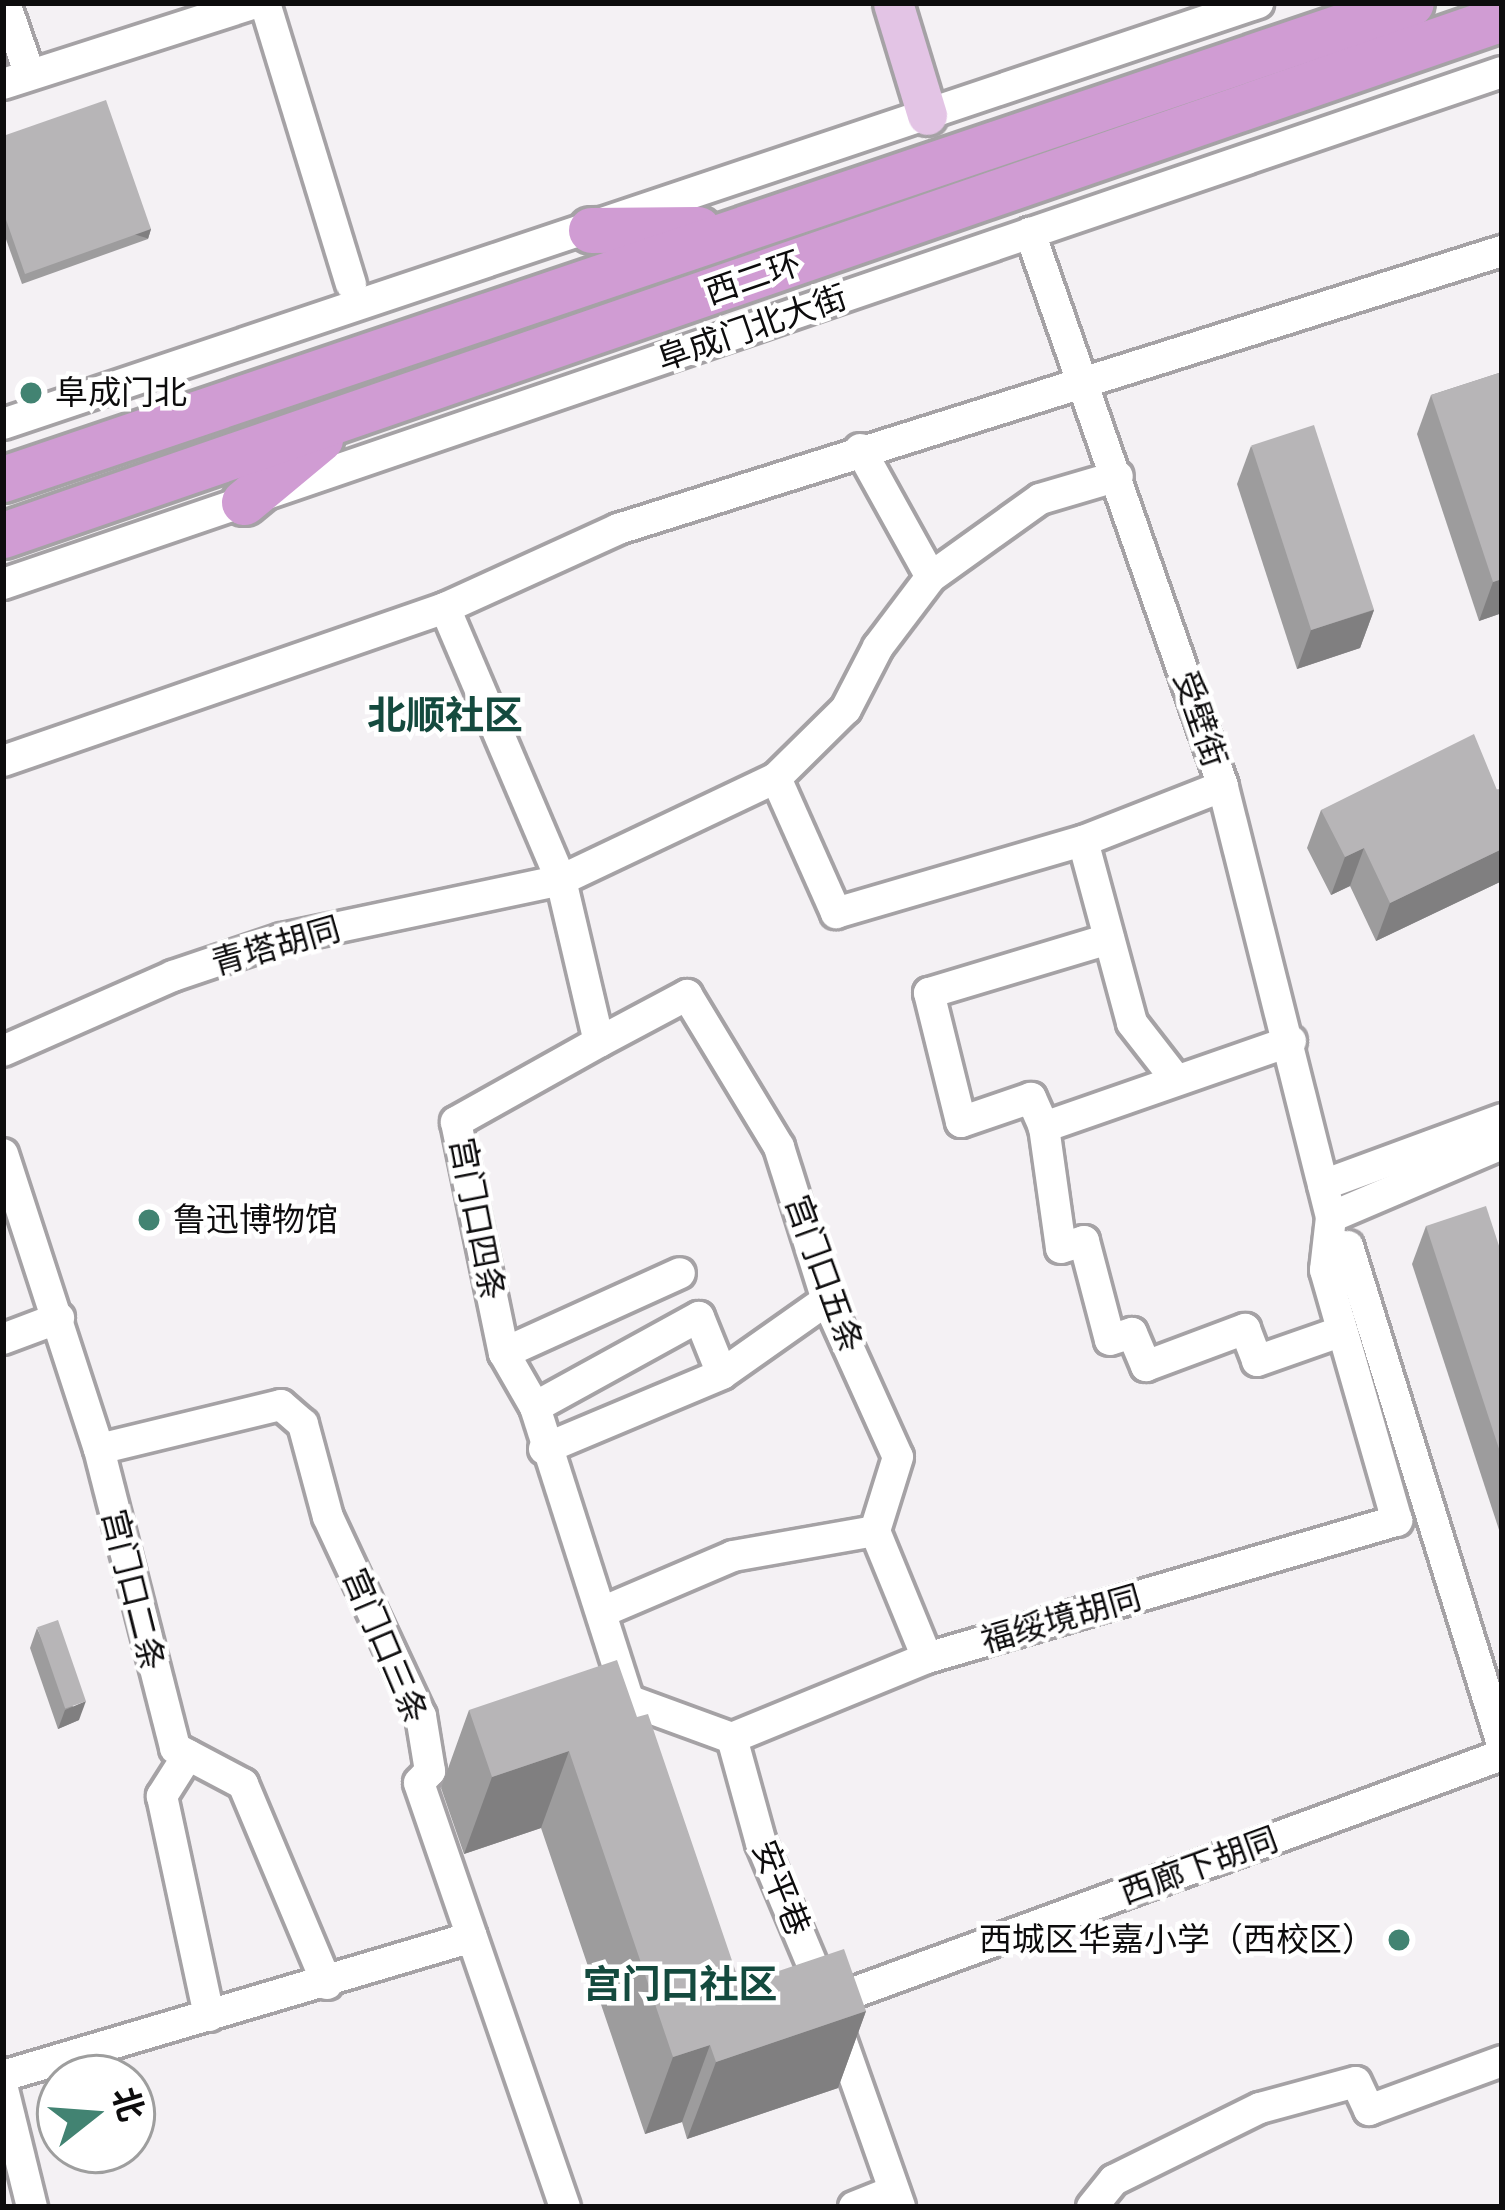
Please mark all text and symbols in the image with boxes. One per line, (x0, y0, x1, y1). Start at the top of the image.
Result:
street label: 西二环 (700, 243, 806, 313)
street label: 阜成门北大街 (652, 277, 852, 379)
place label: 阜成门北 (55, 373, 187, 413)
marker: 阜成门北 (18, 380, 44, 406)
street label: 受壁街 (1165, 666, 1235, 772)
district label: 北顺社区 (367, 693, 523, 739)
street label: 青塔胡同 (207, 909, 345, 983)
street label: 宫门口四条 (442, 1134, 512, 1304)
street label: 宫门口五条 (777, 1190, 871, 1358)
place label: 鲁迅博物馆 (173, 1200, 338, 1240)
marker: 鲁迅博物馆 (136, 1207, 162, 1233)
street label: 宫门口二条 (94, 1505, 172, 1675)
street label: 宫门口三条 (335, 1562, 435, 1730)
street label: 福绥境胡同 (976, 1577, 1146, 1661)
street label: 西廊下胡同 (1115, 1819, 1283, 1913)
street label: 安平巷 (744, 1835, 818, 1941)
place label: 西城区华嘉小学（西校区） (979, 1920, 1375, 1960)
marker: 西城区华嘉小学（西校区） (1386, 1927, 1412, 1953)
district label: 宫门口社区 (583, 1962, 777, 2008)
north arrow (36, 2054, 156, 2174)
text: 北 (101, 2082, 155, 2127)

